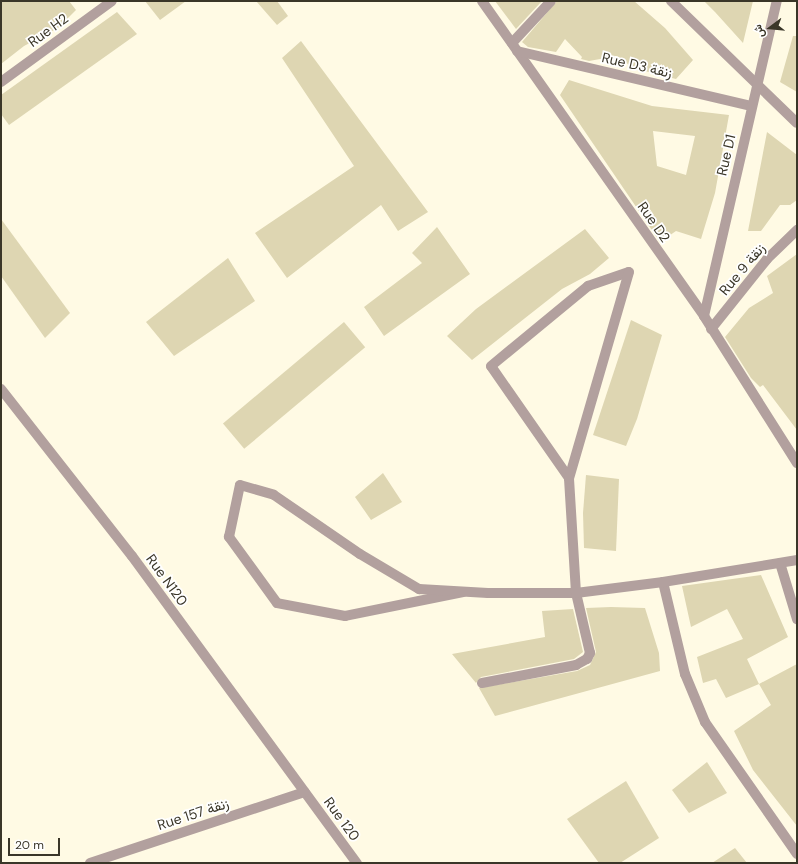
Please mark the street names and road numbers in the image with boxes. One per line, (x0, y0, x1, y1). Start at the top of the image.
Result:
street label: Rue H2 (25, 10, 71, 50)
street label: Rue D3 زنقة (600, 49, 674, 81)
street label: Rue D1 (713, 133, 739, 177)
street label: Rue D2 (634, 199, 674, 245)
street label: Rue 9 زنقة (715, 240, 769, 298)
street label: Rue N120 (143, 551, 191, 609)
street label: Rue 120 (321, 794, 363, 844)
street label: Rue 157 زنقة (155, 795, 231, 833)

